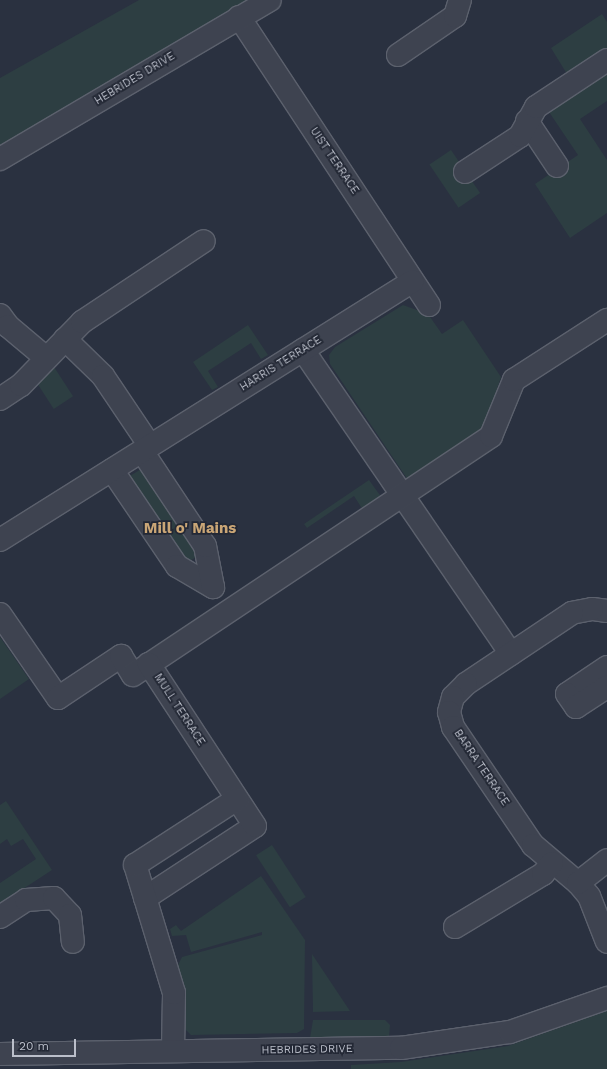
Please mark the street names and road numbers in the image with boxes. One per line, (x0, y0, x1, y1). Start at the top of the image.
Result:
street label: HEBRIDES DRIVE (92, 50, 178, 108)
street label: UIST TERRACE (307, 125, 361, 197)
street label: HARRIS TERRACE (238, 334, 324, 394)
street label: MULL TERRACE (151, 671, 207, 749)
street label: BARRA TERRACE (450, 727, 512, 809)
street label: HEBRIDES DRIVE (261, 1043, 353, 1057)

